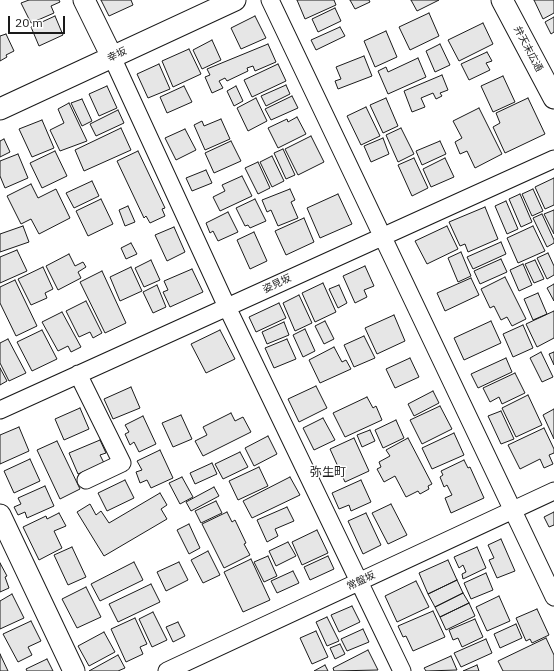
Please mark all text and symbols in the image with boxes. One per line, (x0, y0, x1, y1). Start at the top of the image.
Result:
scale bar (10, 8, 67, 34)
text: 20 m (15, 15, 43, 30)
street label: 弁天末広通 (511, 24, 545, 74)
street label: 幸坂 (105, 45, 129, 65)
street label: 姿見坂 (261, 272, 293, 296)
district label: 弥生町 (310, 466, 346, 480)
street label: 常盤坂 (345, 569, 377, 593)

